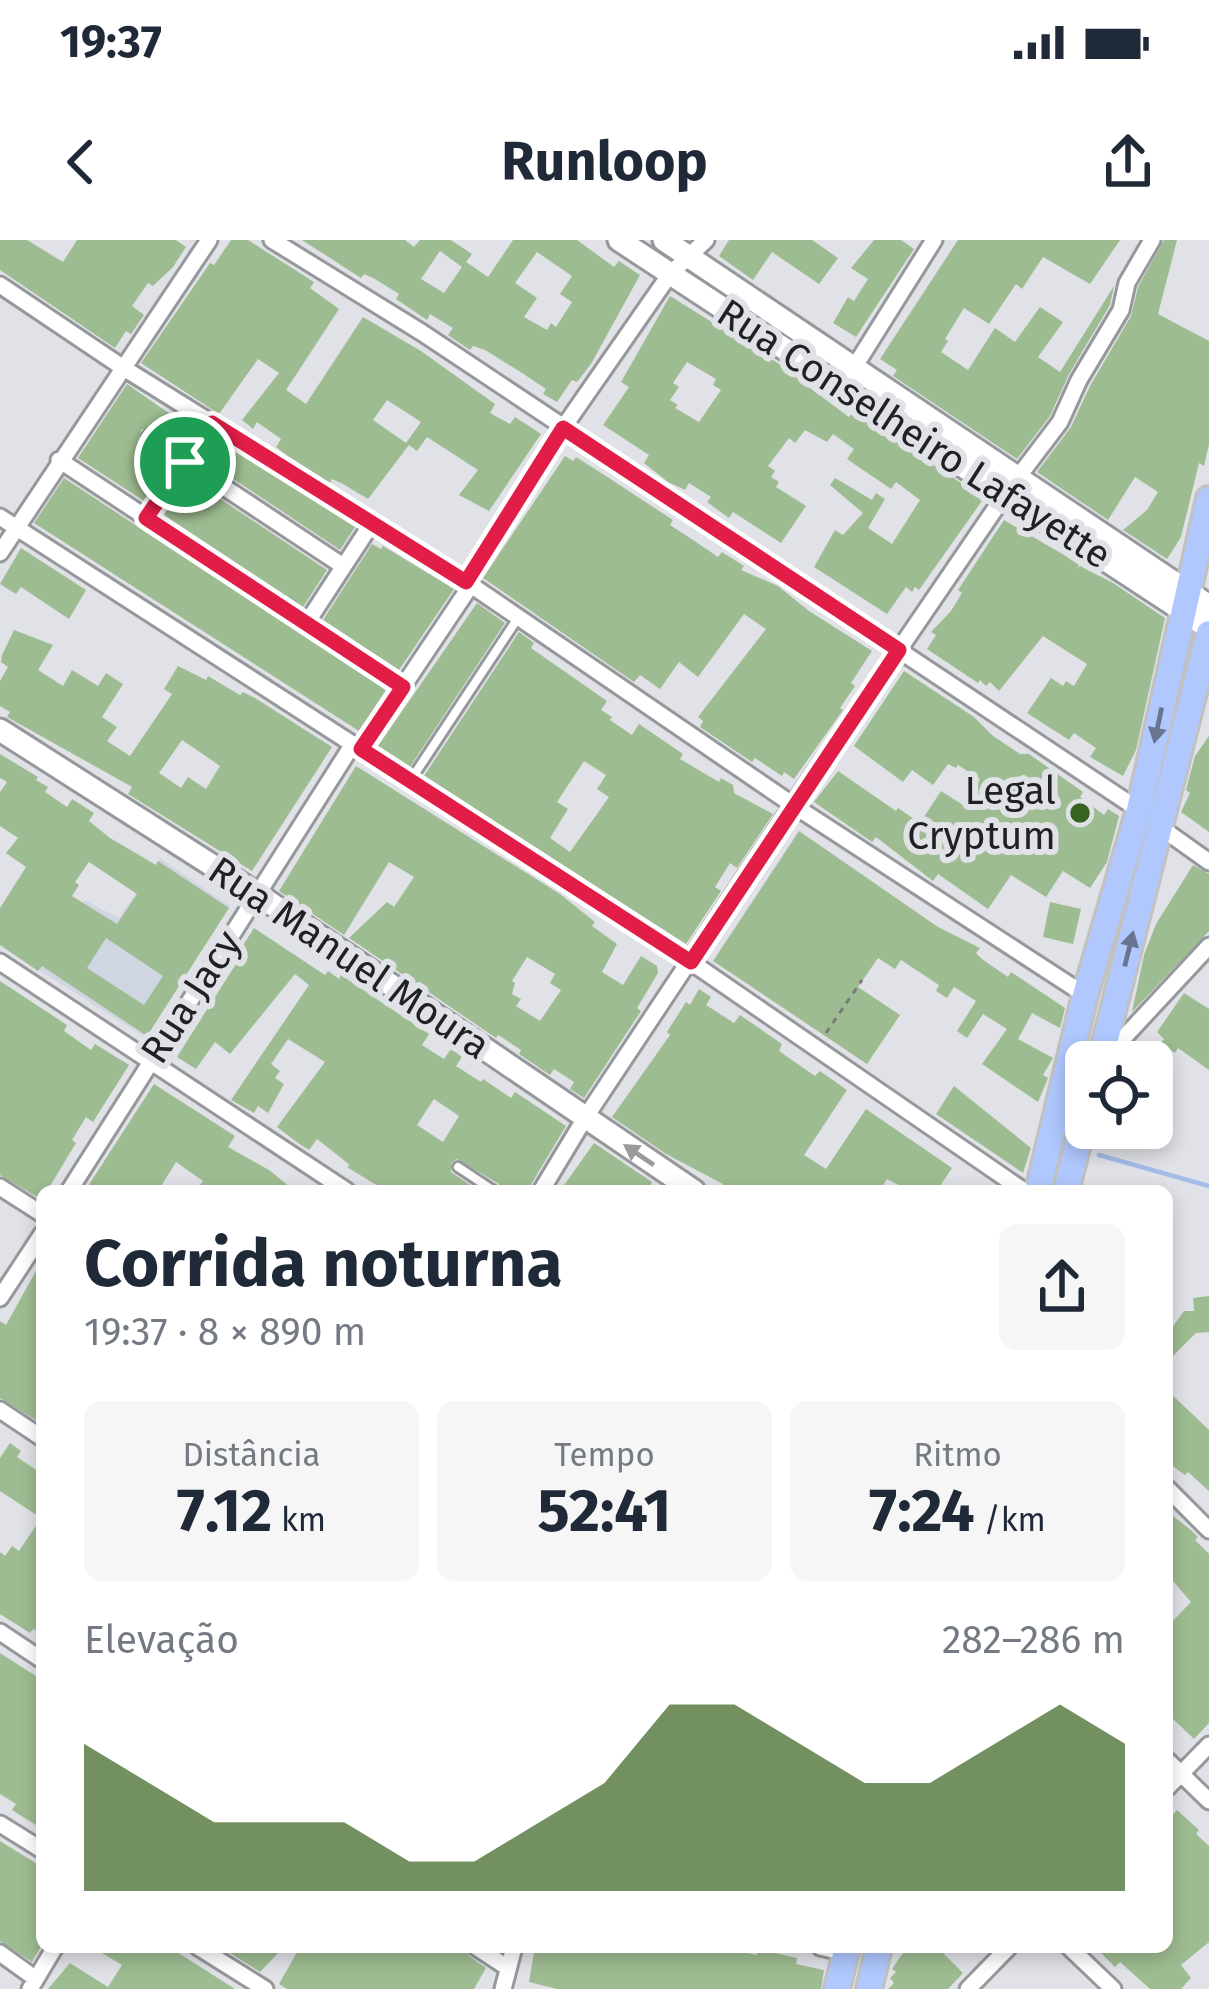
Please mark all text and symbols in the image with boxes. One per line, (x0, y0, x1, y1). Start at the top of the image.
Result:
text: 19:37 (60, 15, 162, 69)
icon: back (48, 129, 114, 195)
icon: share (1095, 129, 1161, 195)
text: Runloop (501, 130, 708, 194)
street label: Rua Conselheiro Lafayette (709, 290, 1119, 578)
pin (134, 411, 236, 513)
icon: arrive (152, 429, 218, 495)
one-way arrow (1147, 707, 1166, 745)
place label: Legal Cryptum (907, 768, 1056, 859)
marker: Legal Cryptum (1067, 800, 1093, 826)
street label: Rua Manuel Moura (200, 847, 498, 1069)
street label: Rua Jacy (131, 922, 251, 1072)
one-way arrow (1120, 930, 1139, 967)
map controls (1065, 1041, 1173, 1149)
button: locate (1065, 1041, 1173, 1149)
one-way arrow (623, 1144, 656, 1166)
text: Corrida noturna (84, 1224, 563, 1303)
button: share (999, 1224, 1125, 1350)
text: 19:37 · 8 × 890 m (84, 1309, 366, 1355)
text: Distância (183, 1435, 320, 1475)
text: Tempo (554, 1435, 655, 1475)
text: Ritmo (913, 1435, 1002, 1475)
text: 7.12 (177, 1475, 272, 1547)
text: 52:41 (538, 1475, 671, 1547)
text: 7:24 (869, 1475, 975, 1547)
text: km (272, 1500, 326, 1540)
text: /km (975, 1500, 1046, 1540)
text: Elevação (84, 1617, 239, 1663)
text: 282–286 m (942, 1617, 1125, 1663)

